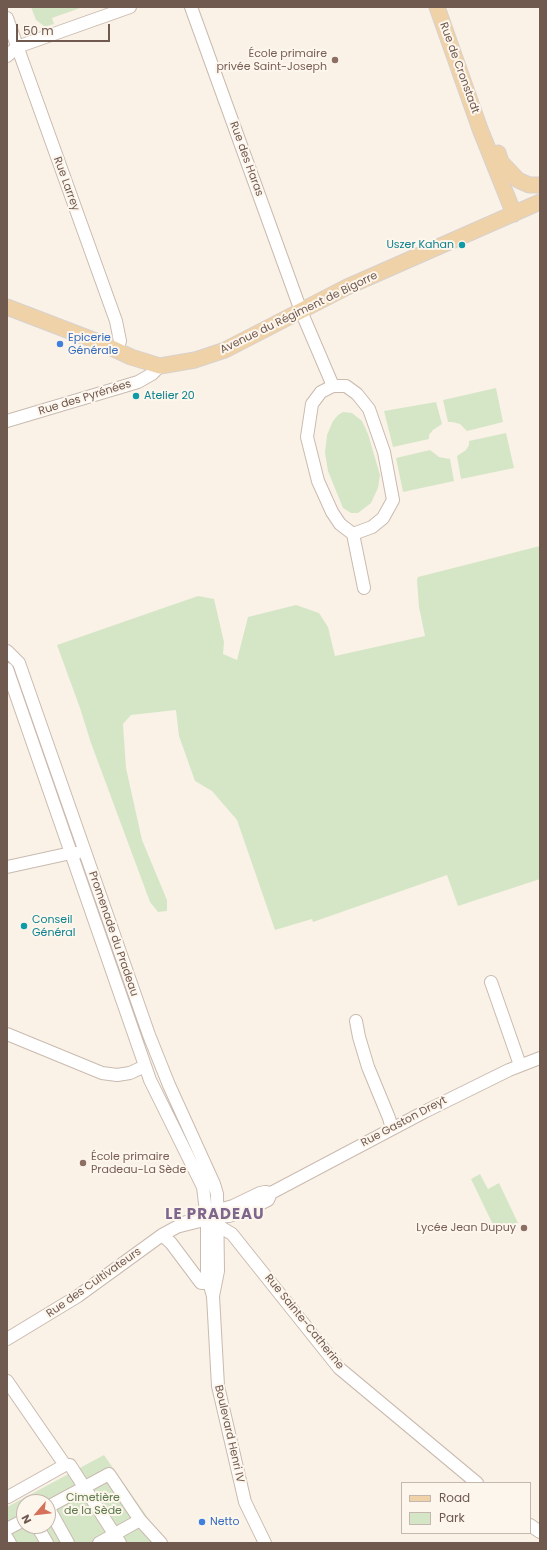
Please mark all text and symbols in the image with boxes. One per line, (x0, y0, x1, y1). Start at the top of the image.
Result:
scale bar (18, 16, 112, 42)
street label: Rue de Cronstadt (436, 21, 482, 115)
text: 50 m (23, 22, 54, 39)
place label: École primaire privée Saint-Joseph (216, 47, 327, 73)
marker: École primaire privée Saint-Joseph (330, 55, 340, 65)
street label: Rue des Haras (226, 120, 266, 198)
street label: Rue Larrey (50, 155, 82, 213)
place label: Uszer Kahan (386, 238, 454, 252)
marker: Uszer Kahan (457, 240, 467, 250)
street label: Avenue du Régiment de Bigorre (218, 269, 380, 357)
place label: Epicerie Générale (68, 331, 118, 357)
marker: Epicerie Générale (55, 339, 65, 349)
street label: Rue des Pyrénées (37, 378, 133, 418)
place label: Atelier 20 (144, 389, 195, 403)
marker: Atelier 20 (131, 391, 141, 401)
street label: Promenade du Pradeau (85, 870, 141, 998)
place label: Conseil Général (32, 913, 75, 939)
marker: Conseil Général (19, 921, 29, 931)
street label: Rue Gaston Dreyt (359, 1094, 449, 1150)
place label: École primaire Pradeau-La Sède (91, 1150, 186, 1176)
marker: École primaire Pradeau-La Sède (78, 1158, 88, 1168)
district label: LE PRADEAU (165, 1206, 265, 1224)
place label: Lycée Jean Dupuy (416, 1221, 516, 1235)
marker: Lycée Jean Dupuy (519, 1223, 529, 1233)
street label: Rue des Cultivateurs (44, 1245, 144, 1321)
street label: Rue Sainte-Catherine (262, 1272, 346, 1372)
street label: Boulevard Henri IV (211, 1384, 247, 1484)
legend (401, 1482, 531, 1534)
text: Road (439, 1489, 470, 1506)
park label: Cimetière de la Sède (64, 1491, 122, 1517)
north arrow (16, 1494, 56, 1534)
text: Park (439, 1509, 465, 1526)
text: N (17, 1512, 35, 1527)
place label: Netto (210, 1515, 240, 1529)
marker: Netto (197, 1517, 207, 1527)

